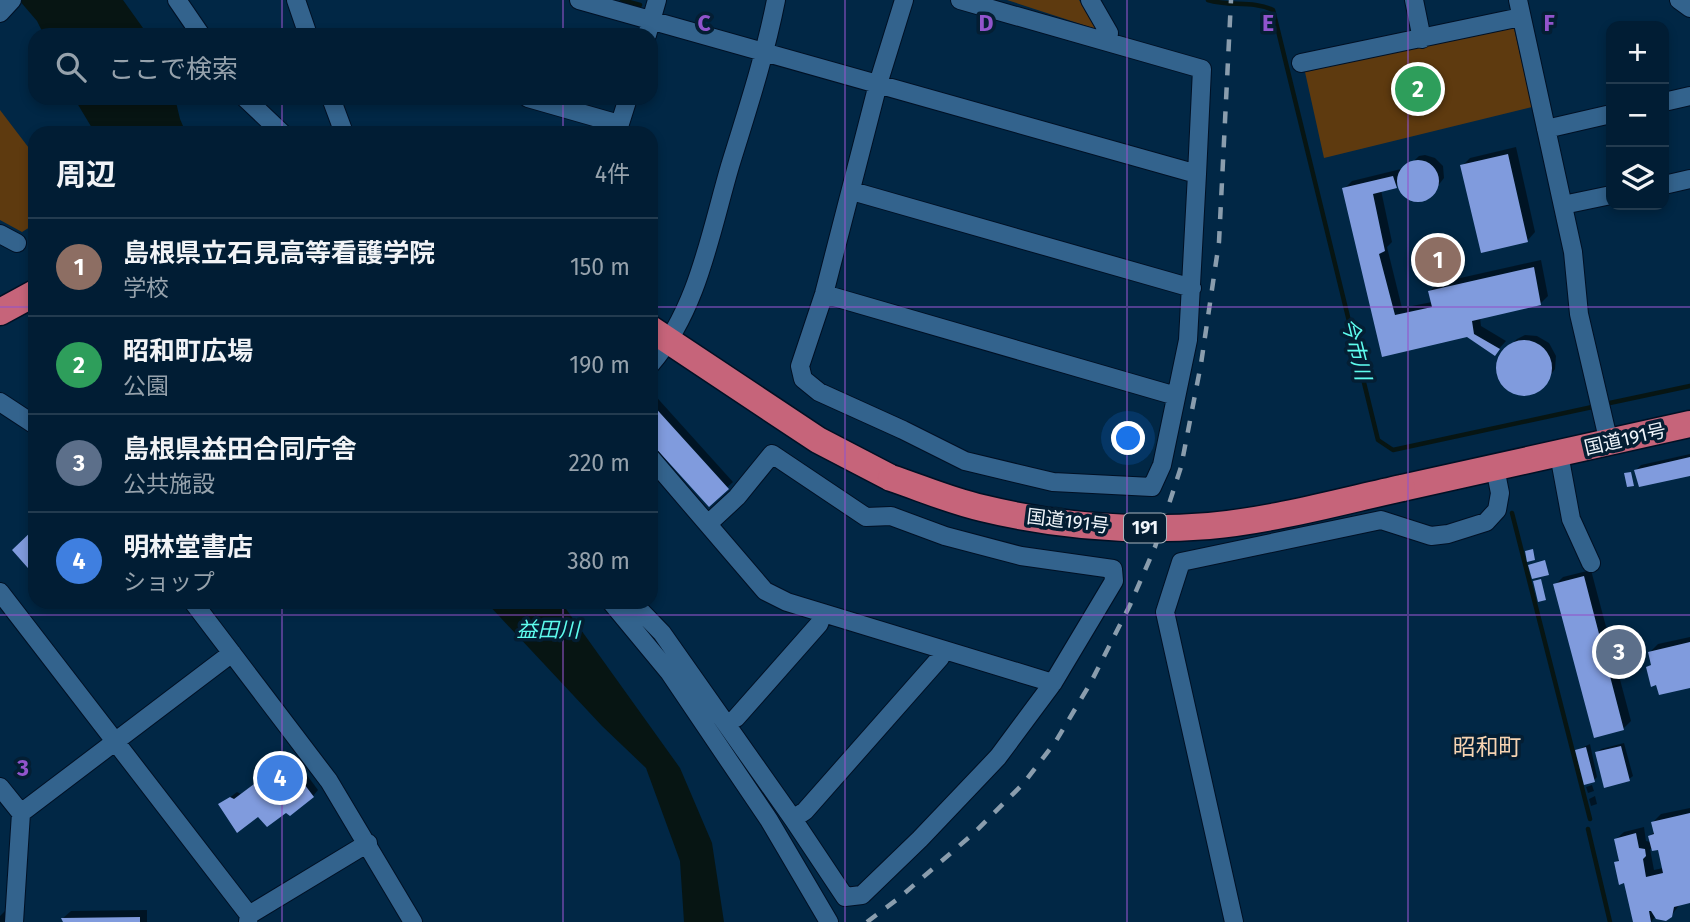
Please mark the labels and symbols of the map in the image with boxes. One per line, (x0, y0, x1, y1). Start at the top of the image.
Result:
text: C (697, 9, 711, 37)
text: D (979, 9, 994, 37)
text: E (1262, 9, 1274, 37)
text: F (1543, 9, 1555, 37)
pin: 2 (1395, 63, 1441, 115)
pin: 1 (1415, 234, 1461, 286)
water label: 今市川 (1336, 315, 1377, 385)
street label: 国道191号 (1582, 418, 1668, 460)
your location (1111, 421, 1145, 455)
street label: 国道191号 (1025, 505, 1111, 537)
road number: 191 (1124, 514, 1166, 542)
water label: 益田川 (517, 617, 581, 643)
pin: 3 (1596, 626, 1642, 678)
district label: 昭和町 (1453, 733, 1522, 761)
pin: 4 (257, 752, 303, 804)
text: 3 (16, 754, 29, 782)

